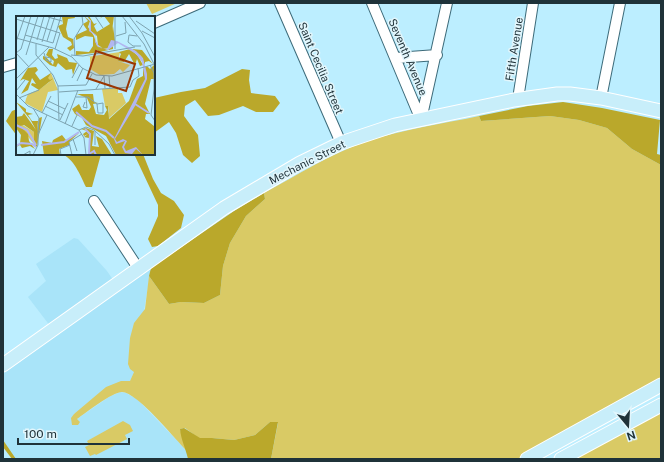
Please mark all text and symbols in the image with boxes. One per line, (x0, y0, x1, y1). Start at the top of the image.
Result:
inset map (16, 16, 155, 155)
street label: Fifth Avenue (503, 16, 525, 82)
street label: Seventh Avenue (386, 17, 430, 97)
street label: Saint Cecilia Street (296, 20, 346, 116)
street label: Mechanic Street (267, 138, 347, 186)
north arrow (608, 406, 648, 446)
scale bar (18, 420, 129, 446)
text: 100 m (24, 427, 57, 441)
text: N (625, 428, 637, 443)

